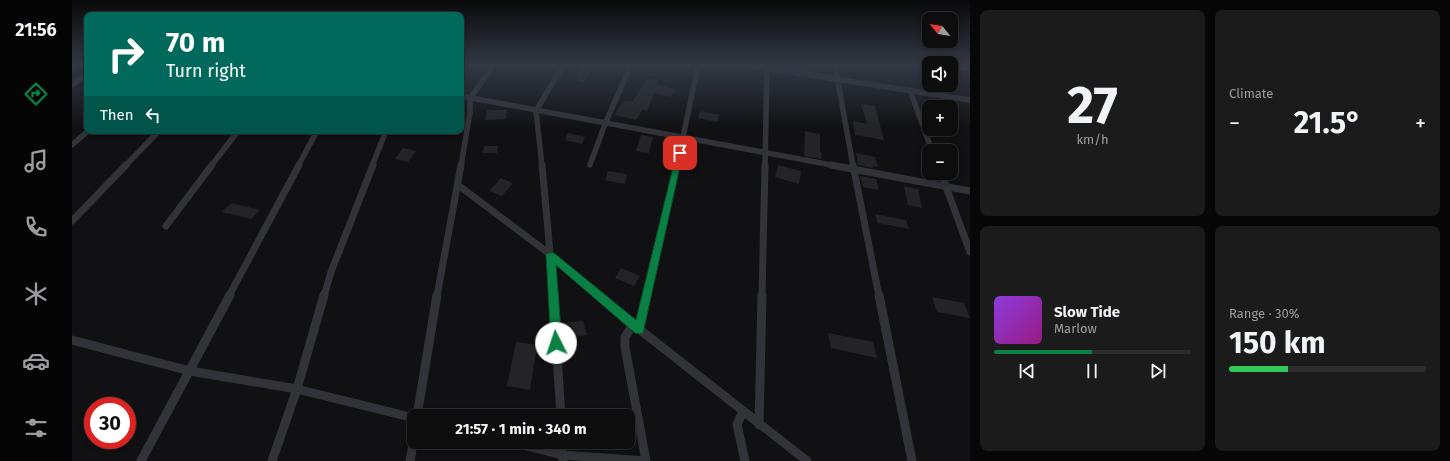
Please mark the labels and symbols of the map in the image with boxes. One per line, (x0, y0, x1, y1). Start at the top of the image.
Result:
north arrow (922, 12, 958, 48)
pin (663, 136, 697, 170)
position arrow (535, 322, 577, 364)
speed limit sign: 30 (84, 397, 136, 449)

